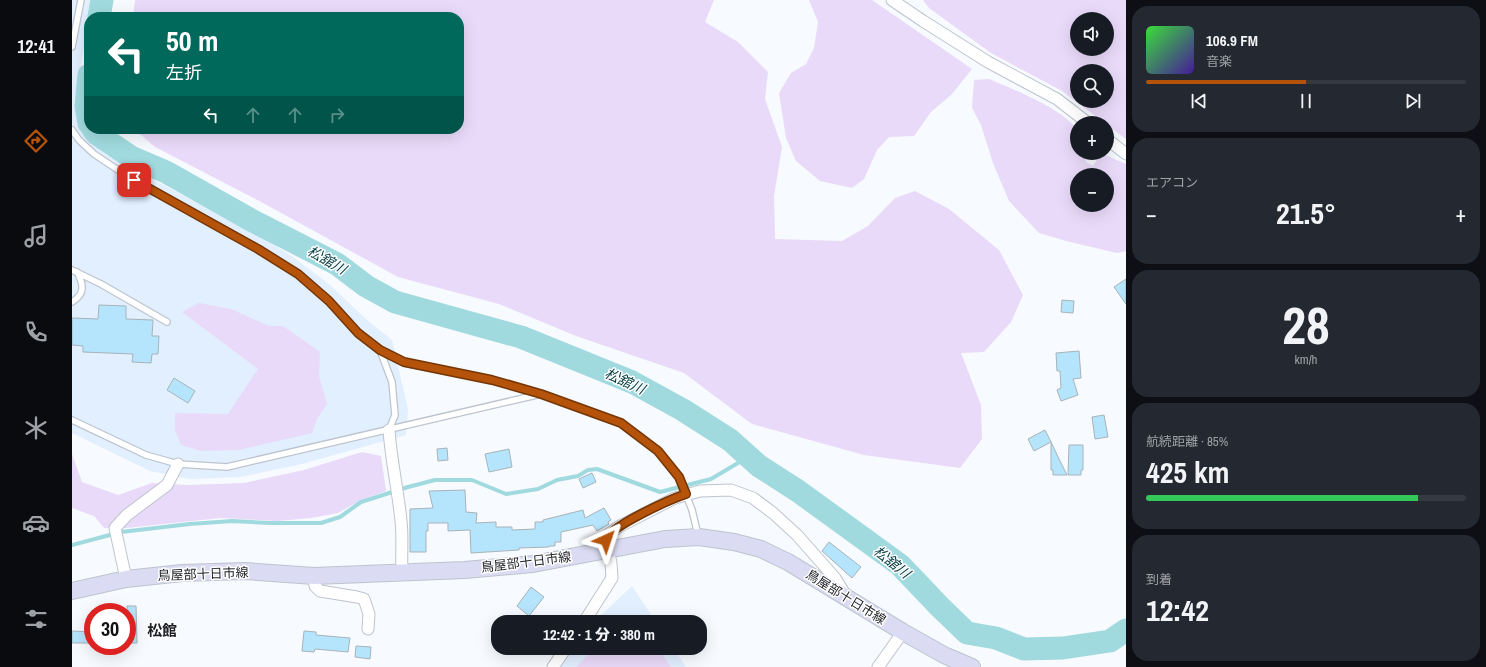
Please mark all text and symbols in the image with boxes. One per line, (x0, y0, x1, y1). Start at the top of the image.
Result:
map controls (1070, 12, 1114, 212)
button: sound (1070, 12, 1114, 56)
text: 50 m (166, 22, 218, 60)
icon: left (100, 28, 152, 80)
text: 106.9 FM (1206, 30, 1258, 51)
text: 12:41 (17, 34, 55, 59)
text: 音楽 (1206, 53, 1232, 70)
text: 左折 (166, 60, 202, 85)
button: search (1070, 64, 1114, 108)
icon: previous (1188, 90, 1210, 112)
icon: pause (1295, 90, 1317, 112)
icon: next (1402, 90, 1424, 112)
icon: left (200, 104, 222, 126)
icon: ahead (242, 104, 264, 126)
icon: ahead (284, 104, 306, 126)
icon: right (326, 104, 348, 126)
button: + (1070, 116, 1114, 160)
icon: directions (22, 127, 50, 155)
pin (117, 163, 151, 197)
button: − (1070, 168, 1114, 212)
icon: arrive (123, 169, 145, 191)
text: エアコン (1146, 174, 1198, 191)
text: 21.5° (1276, 193, 1336, 233)
text: − (1146, 199, 1157, 229)
text: + (1455, 199, 1466, 229)
icon: music (22, 222, 50, 250)
water label: 松舘川 (304, 242, 351, 279)
text: 28 (1282, 290, 1330, 360)
icon: phone (22, 318, 50, 346)
text: km/h (1294, 351, 1318, 368)
water label: 松舘川 (602, 364, 650, 399)
icon: climate (22, 414, 50, 442)
text: 航続距離 · 85% (1146, 433, 1228, 450)
text: 425 km (1146, 452, 1229, 492)
icon: car (22, 509, 50, 537)
position arrow (585, 519, 627, 561)
water label: 松舘川 (870, 542, 916, 583)
street label: 鳥屋部十日市線 (480, 548, 572, 576)
street label: 鳥屋部十日市線 (157, 564, 249, 584)
street label: 鳥屋部十日市線 (803, 566, 889, 628)
text: 到着 (1146, 571, 1172, 588)
text: 12:42 (1146, 590, 1209, 630)
speed limit sign: 30 (84, 603, 136, 655)
icon: filters (22, 605, 50, 633)
district label: 松館 (147, 620, 177, 641)
text: 12:42 · 1 分 · 380 m (543, 624, 655, 645)

